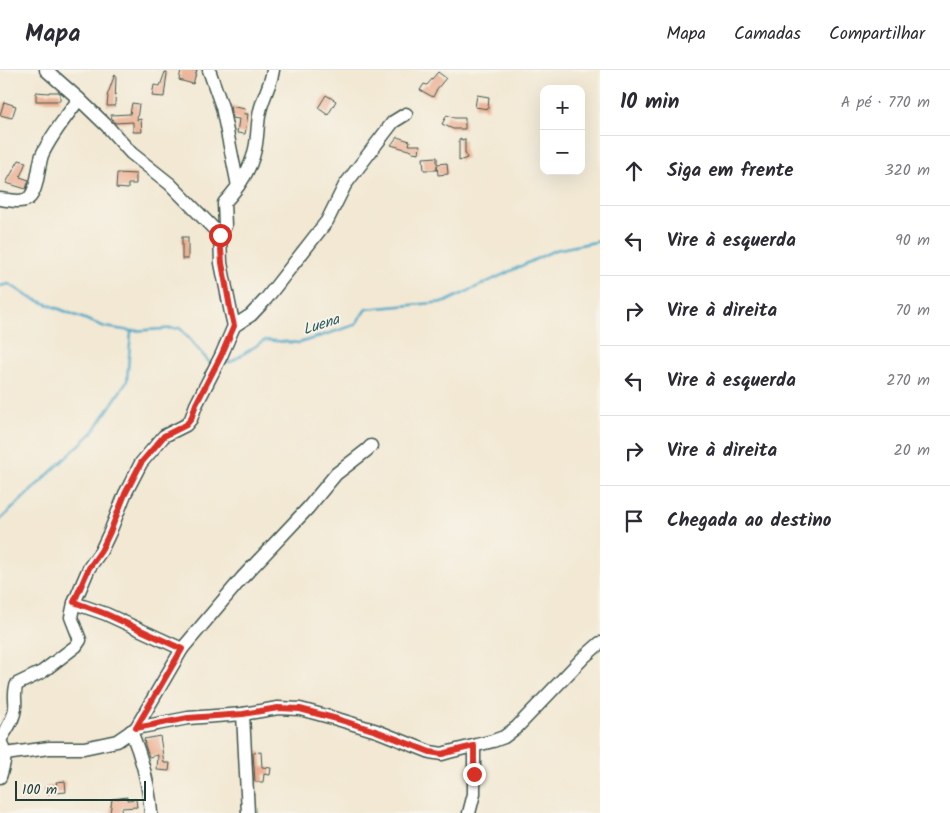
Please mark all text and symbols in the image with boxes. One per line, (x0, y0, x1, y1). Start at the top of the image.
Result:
text: Mapa (25, 15, 81, 54)
text: Mapa (666, 20, 706, 49)
text: Camadas (734, 20, 801, 49)
text: Compartilhar (829, 20, 925, 49)
map controls (540, 85, 585, 175)
button: + (540, 85, 585, 130)
text: 10 min (620, 86, 680, 119)
text: A pé · 770 m (841, 90, 930, 115)
button: − (540, 130, 585, 175)
text: Siga em frente (667, 156, 794, 186)
icon: ahead (620, 157, 648, 185)
text: 320 m (884, 158, 930, 183)
route start (209, 224, 232, 247)
text: Vire à esquerda (667, 226, 796, 256)
icon: left (620, 227, 648, 255)
text: 90 m (895, 228, 930, 253)
text: Vire à direita (667, 296, 777, 326)
icon: right (620, 297, 648, 325)
text: 70 m (895, 298, 930, 323)
water label: Luena (300, 307, 344, 342)
text: Vire à esquerda (667, 366, 796, 396)
icon: left (620, 367, 648, 395)
text: 270 m (886, 368, 930, 393)
text: Vire à direita (667, 436, 777, 466)
icon: right (620, 437, 648, 465)
text: 20 m (894, 438, 930, 463)
text: Chegada ao destino (667, 506, 832, 536)
icon: arrive (620, 507, 648, 535)
route end (463, 763, 486, 786)
scale bar (15, 778, 146, 801)
text: 100 m (22, 779, 57, 801)

